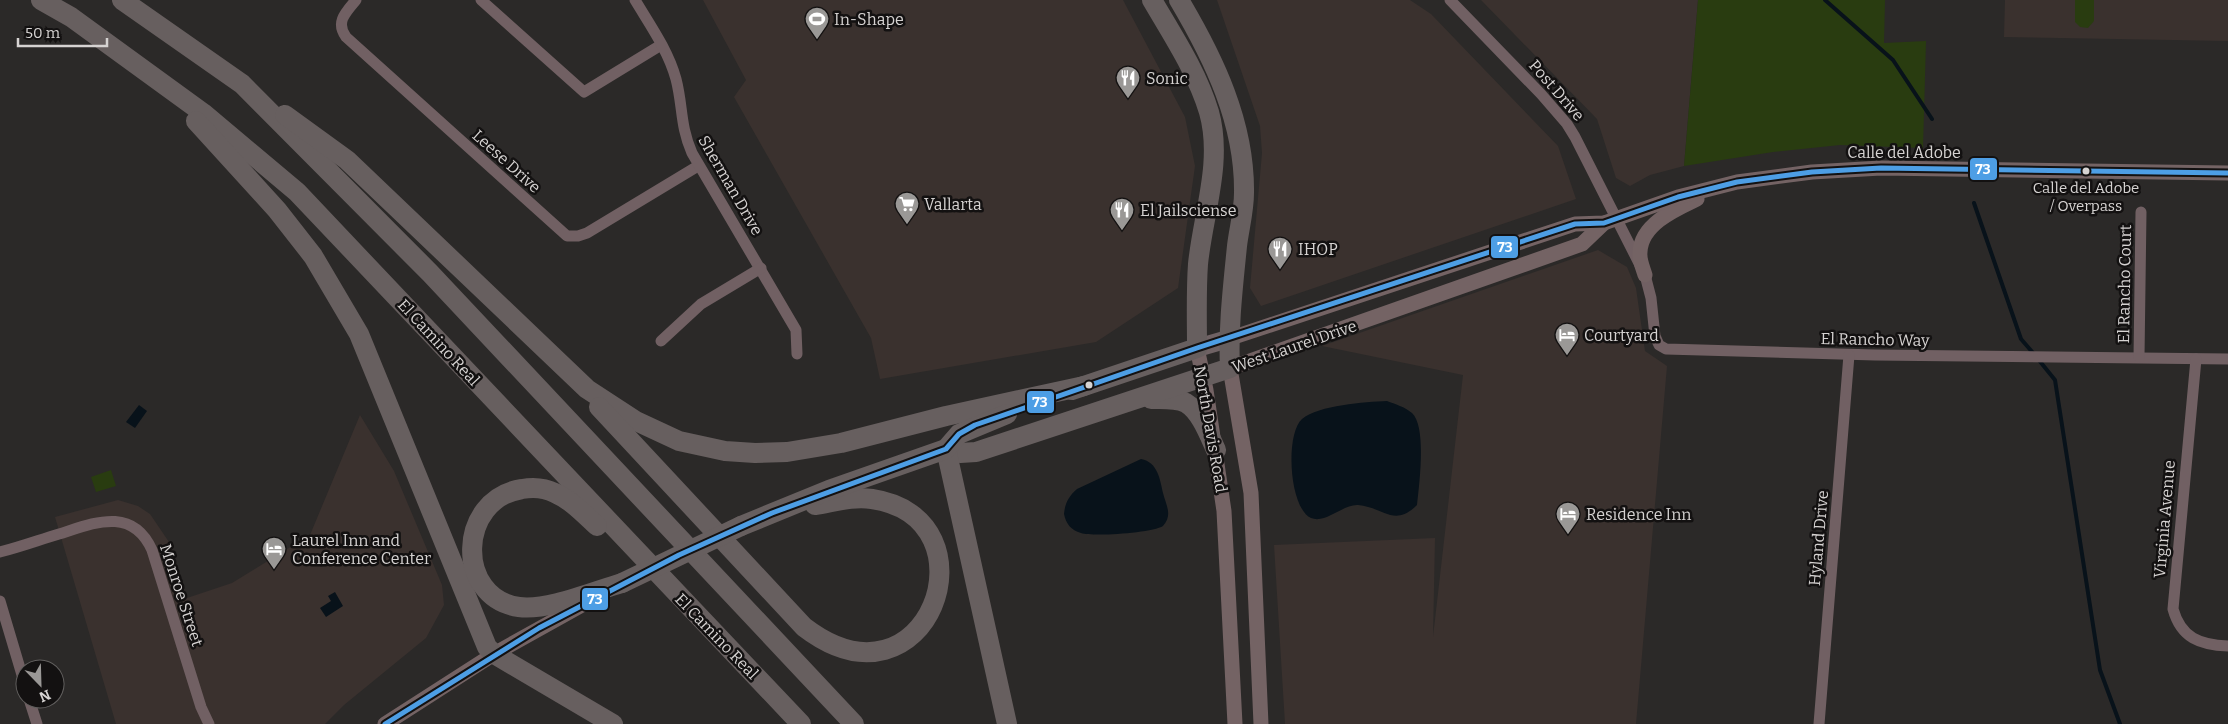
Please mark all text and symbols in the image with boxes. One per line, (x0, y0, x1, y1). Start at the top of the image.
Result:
sports icon: In-Shape (804, 6, 830, 40)
place label: In-Shape (834, 10, 904, 29)
scale bar (18, 15, 106, 47)
text: 50 m (25, 24, 61, 42)
street label: Post Drive (1525, 56, 1588, 125)
restaurant icon: Sonic (1115, 65, 1141, 99)
place label: Sonic (1146, 69, 1188, 88)
street label: Leese Drive (469, 126, 545, 197)
street label: Sherman Drive (694, 132, 767, 238)
street label: Calle del Adobe (1847, 143, 1961, 162)
line badge: 73 (1969, 157, 1998, 181)
text: 73 (1975, 161, 1991, 178)
marker: Calle del Adobe / Overpass (2081, 166, 2091, 176)
place label: Calle del Adobe / Overpass (2033, 179, 2139, 215)
supermarket icon: Vallarta (894, 191, 920, 225)
place label: Vallarta (924, 195, 982, 214)
restaurant icon: El Jailsciense (1109, 197, 1135, 231)
place label: El Jailsciense (1140, 201, 1237, 220)
street label: El Rancho Court (2114, 224, 2135, 344)
line badge: 73 (1490, 235, 1519, 259)
restaurant icon: IHOP (1267, 236, 1293, 270)
text: 73 (1497, 239, 1513, 256)
place label: IHOP (1298, 240, 1338, 259)
street label: El Camino Real (394, 295, 484, 390)
street label: West Laurel Drive (1229, 316, 1359, 377)
hotel icon: Courtyard (1554, 322, 1580, 356)
place label: Courtyard (1584, 326, 1659, 345)
street label: El Rancho Way (1820, 329, 1930, 350)
street label: North Davis Road (1190, 364, 1231, 495)
unlabelled marker (1084, 380, 1094, 390)
line badge: 73 (1026, 390, 1055, 414)
text: 73 (1032, 394, 1048, 411)
street label: Virginia Avenue (2150, 459, 2179, 579)
street label: Hyland Drive (1805, 489, 1832, 587)
hotel icon: Residence Inn (1555, 501, 1581, 535)
place label: Residence Inn (1586, 505, 1691, 524)
place label: Laurel Inn and Conference Center (292, 531, 431, 568)
hotel icon: Laurel Inn and Conference Center (261, 536, 287, 570)
street label: Monroe Street (156, 542, 207, 649)
line badge: 73 (581, 587, 609, 611)
street label: El Camino Real (671, 590, 762, 683)
text: 73 (587, 591, 603, 608)
north arrow (15, 659, 65, 709)
text: N (36, 686, 53, 706)

